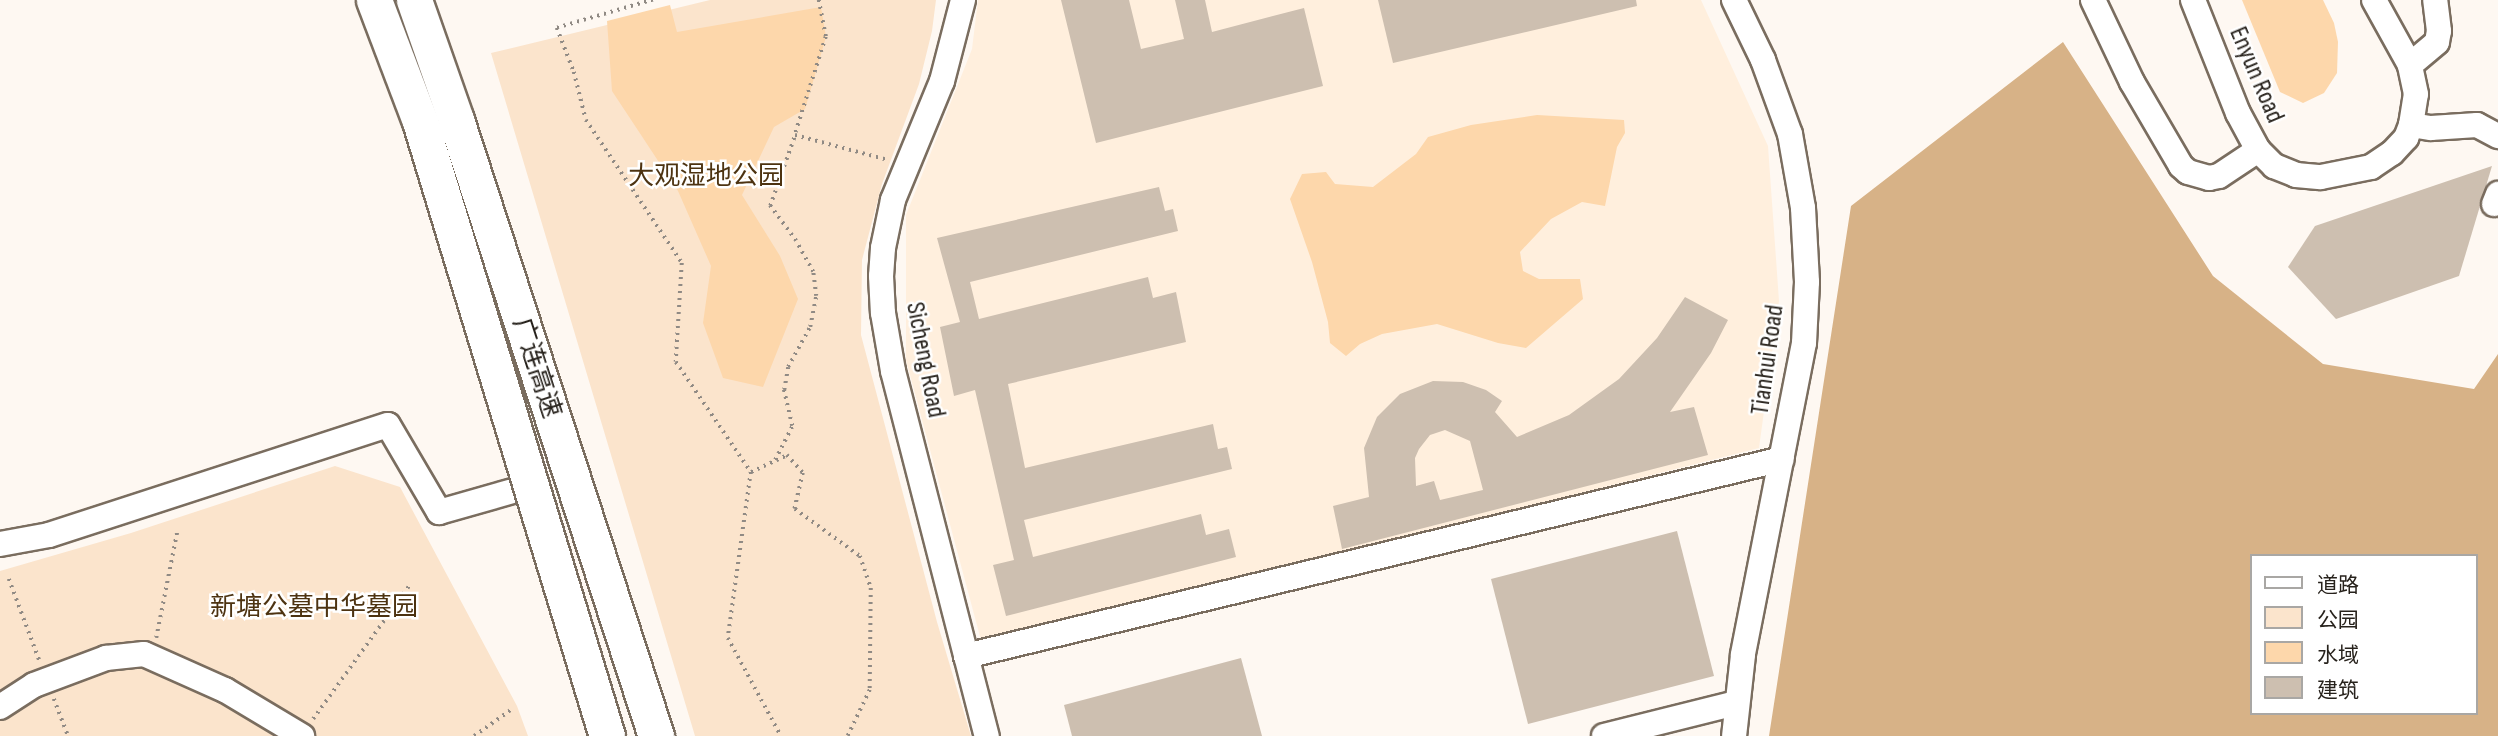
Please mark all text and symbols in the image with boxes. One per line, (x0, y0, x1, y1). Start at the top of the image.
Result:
street label: Enyun Road (2222, 22, 2290, 128)
park label: 大观湿地公园 (628, 161, 784, 193)
street label: Sicheng Road (899, 300, 951, 420)
street label: Tianhui Road (1745, 303, 1791, 417)
street label: 广连高速 (505, 314, 567, 422)
legend (2250, 554, 2477, 715)
text: 道路 (2317, 573, 2359, 598)
park label: 新塘公墓中华墓园 (210, 592, 418, 624)
text: 公园 (2317, 608, 2359, 633)
text: 水域 (2317, 643, 2359, 668)
text: 建筑 (2317, 678, 2359, 703)

